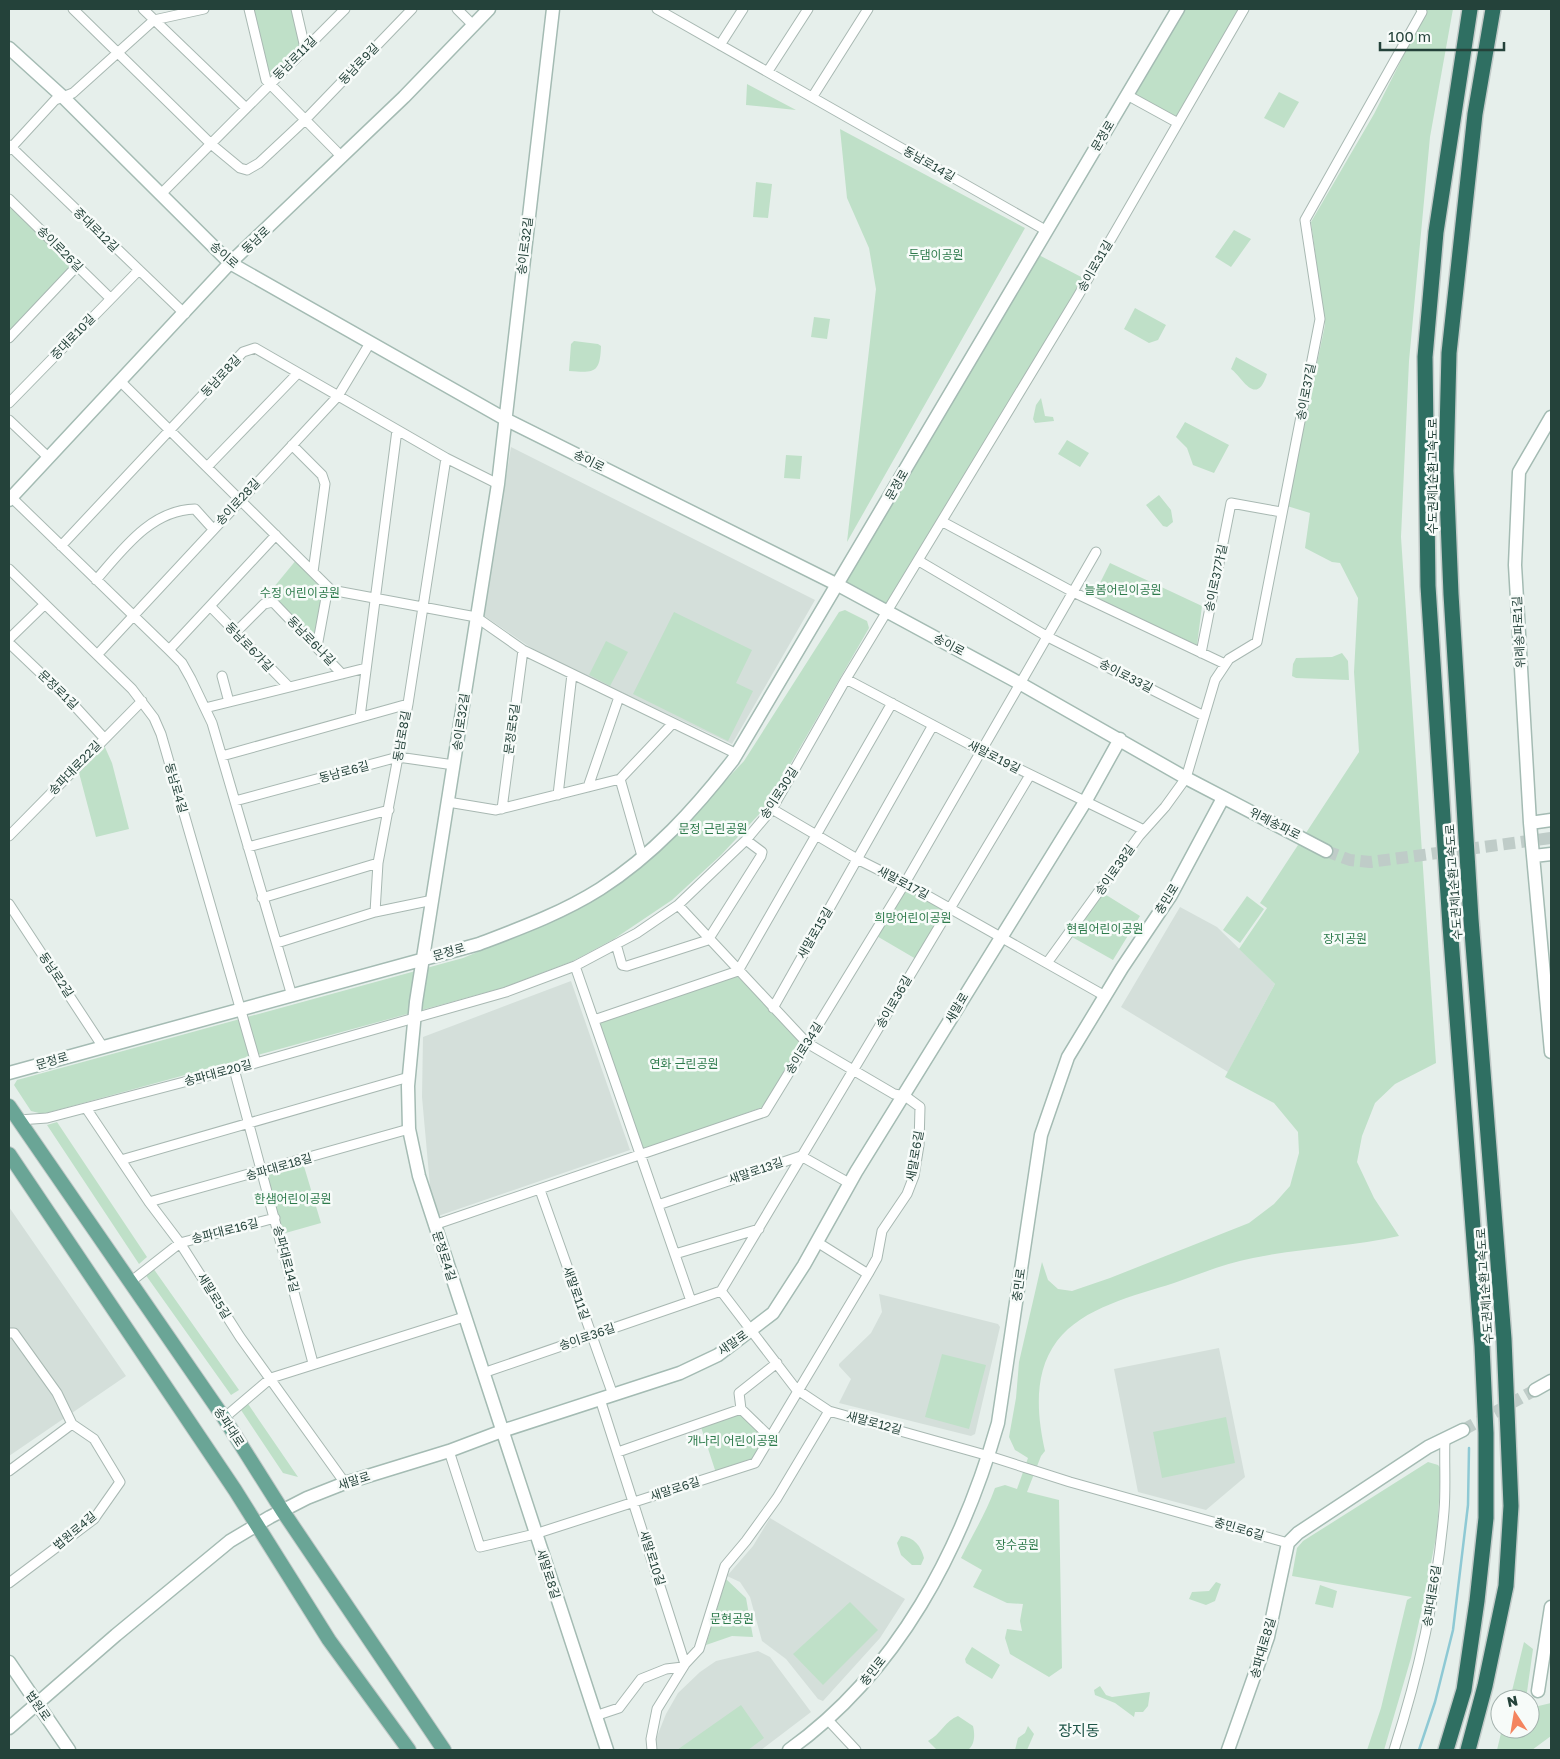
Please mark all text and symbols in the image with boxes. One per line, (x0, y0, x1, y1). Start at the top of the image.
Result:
scale bar (1380, 20, 1504, 52)
text: 100 m (1388, 27, 1431, 45)
street label: 동남로11길 (270, 33, 320, 83)
street label: 동남로9길 (335, 40, 382, 87)
street label: 문정로 (1088, 118, 1118, 154)
street label: 동남로14길 (901, 143, 958, 184)
street label: 중대로12길 (71, 204, 122, 255)
street label: 송이로32길 (514, 216, 535, 276)
street label: 송이로26길 (34, 223, 86, 275)
street label: 동남로 (238, 223, 273, 256)
street label: 송이로31길 (1074, 237, 1115, 294)
street label: 송이로 (207, 238, 242, 271)
park label: 두댐이공원 (908, 247, 964, 262)
street label: 중대로10길 (47, 311, 98, 363)
street label: 동남로8길 (198, 352, 244, 400)
street label: 송이로37길 (1293, 362, 1318, 422)
street label: 수도권제1순환고속도로 (1425, 418, 1440, 534)
street label: 송이로 (571, 446, 607, 475)
street label: 문정로 (882, 467, 911, 503)
street label: 송이로28길 (212, 475, 263, 528)
street label: 송이로37가길 (1201, 543, 1230, 613)
park label: 늘봄어린이공원 (1084, 582, 1162, 597)
park label: 수정 어린이공원 (260, 585, 340, 600)
street label: 위례송파로1길 (1509, 596, 1528, 668)
street label: 동남로6나길 (284, 613, 338, 668)
street label: 동남로6가길 (222, 619, 276, 674)
street label: 송이로 (931, 630, 967, 659)
street label: 송이로33길 (1097, 656, 1156, 695)
street label: 문정로1길 (35, 667, 82, 712)
street label: 송이로32길 (449, 692, 472, 752)
street label: 문정로5길 (501, 703, 522, 755)
street label: 동남로8길 (390, 709, 413, 763)
street label: 새말로19길 (965, 737, 1023, 776)
street label: 송파대로22길 (45, 738, 104, 798)
street label: 동남로6길 (317, 758, 371, 785)
street label: 동남로4길 (162, 761, 191, 815)
street label: 송이로30길 (756, 764, 801, 821)
street label: 위례송파로 (1247, 804, 1303, 843)
park label: 문정 근린공원 (678, 821, 748, 836)
street label: 수도권제1순환고속도로 (1442, 824, 1465, 941)
street label: 송이로38길 (1092, 841, 1138, 898)
street label: 새말로17길 (875, 863, 932, 902)
street label: 충민로 (1151, 881, 1182, 917)
street label: 새말로15길 (794, 904, 835, 961)
park label: 희망어린이공원 (874, 910, 952, 925)
park label: 현림어린이공원 (1066, 921, 1144, 936)
park label: 장지공원 (1323, 931, 1367, 946)
street label: 문정로 (431, 940, 467, 963)
street label: 동남로2길 (36, 949, 77, 1000)
street label: 송이로36길 (872, 973, 915, 1031)
street label: 새말로 (942, 990, 972, 1026)
street label: 송이로34길 (782, 1019, 825, 1077)
street label: 문정로 (34, 1049, 70, 1072)
street label: 송파대로20길 (182, 1056, 253, 1089)
park label: 연화 근린공원 (649, 1056, 719, 1071)
street label: 새말로6길 (903, 1129, 926, 1183)
street label: 송파대로18길 (244, 1150, 314, 1183)
street label: 새말로13길 (726, 1154, 785, 1187)
park label: 한샘어린이공원 (254, 1191, 332, 1206)
street label: 송파대로16길 (190, 1215, 260, 1246)
street label: 송파대로14길 (270, 1224, 303, 1294)
street label: 수도권제1순환고속도로 (1473, 1228, 1496, 1345)
street label: 문정로4길 (429, 1229, 460, 1283)
street label: 새말로11길 (560, 1264, 593, 1322)
street label: 충민로 (1009, 1267, 1028, 1302)
street label: 새말로5길 (195, 1270, 234, 1321)
street label: 송이로36길 (557, 1320, 617, 1353)
street label: 새말로 (715, 1327, 751, 1358)
street label: 송파대로 (211, 1404, 248, 1449)
street label: 새말로12길 (845, 1408, 904, 1437)
park label: 개나리 어린이공원 (687, 1433, 779, 1448)
street label: 새말로 (336, 1468, 372, 1493)
street label: 새말로6길 (648, 1473, 702, 1504)
street label: 법원로4길 (50, 1508, 99, 1553)
street label: 충민로6길 (1212, 1514, 1266, 1543)
street label: 새말로10길 (636, 1528, 668, 1587)
park label: 장수공원 (995, 1537, 1039, 1552)
street label: 새말로8길 (533, 1547, 564, 1601)
street label: 송파대로6길 (1419, 1564, 1444, 1628)
park label: 문현공원 (710, 1611, 754, 1626)
street label: 송파대로8길 (1247, 1616, 1278, 1680)
street label: 충민로 (856, 1653, 889, 1688)
street label: 법원로 (23, 1688, 54, 1724)
north arrow (1490, 1689, 1540, 1739)
text: N (1505, 1691, 1519, 1710)
district label: 장지동 (1058, 1721, 1100, 1739)

